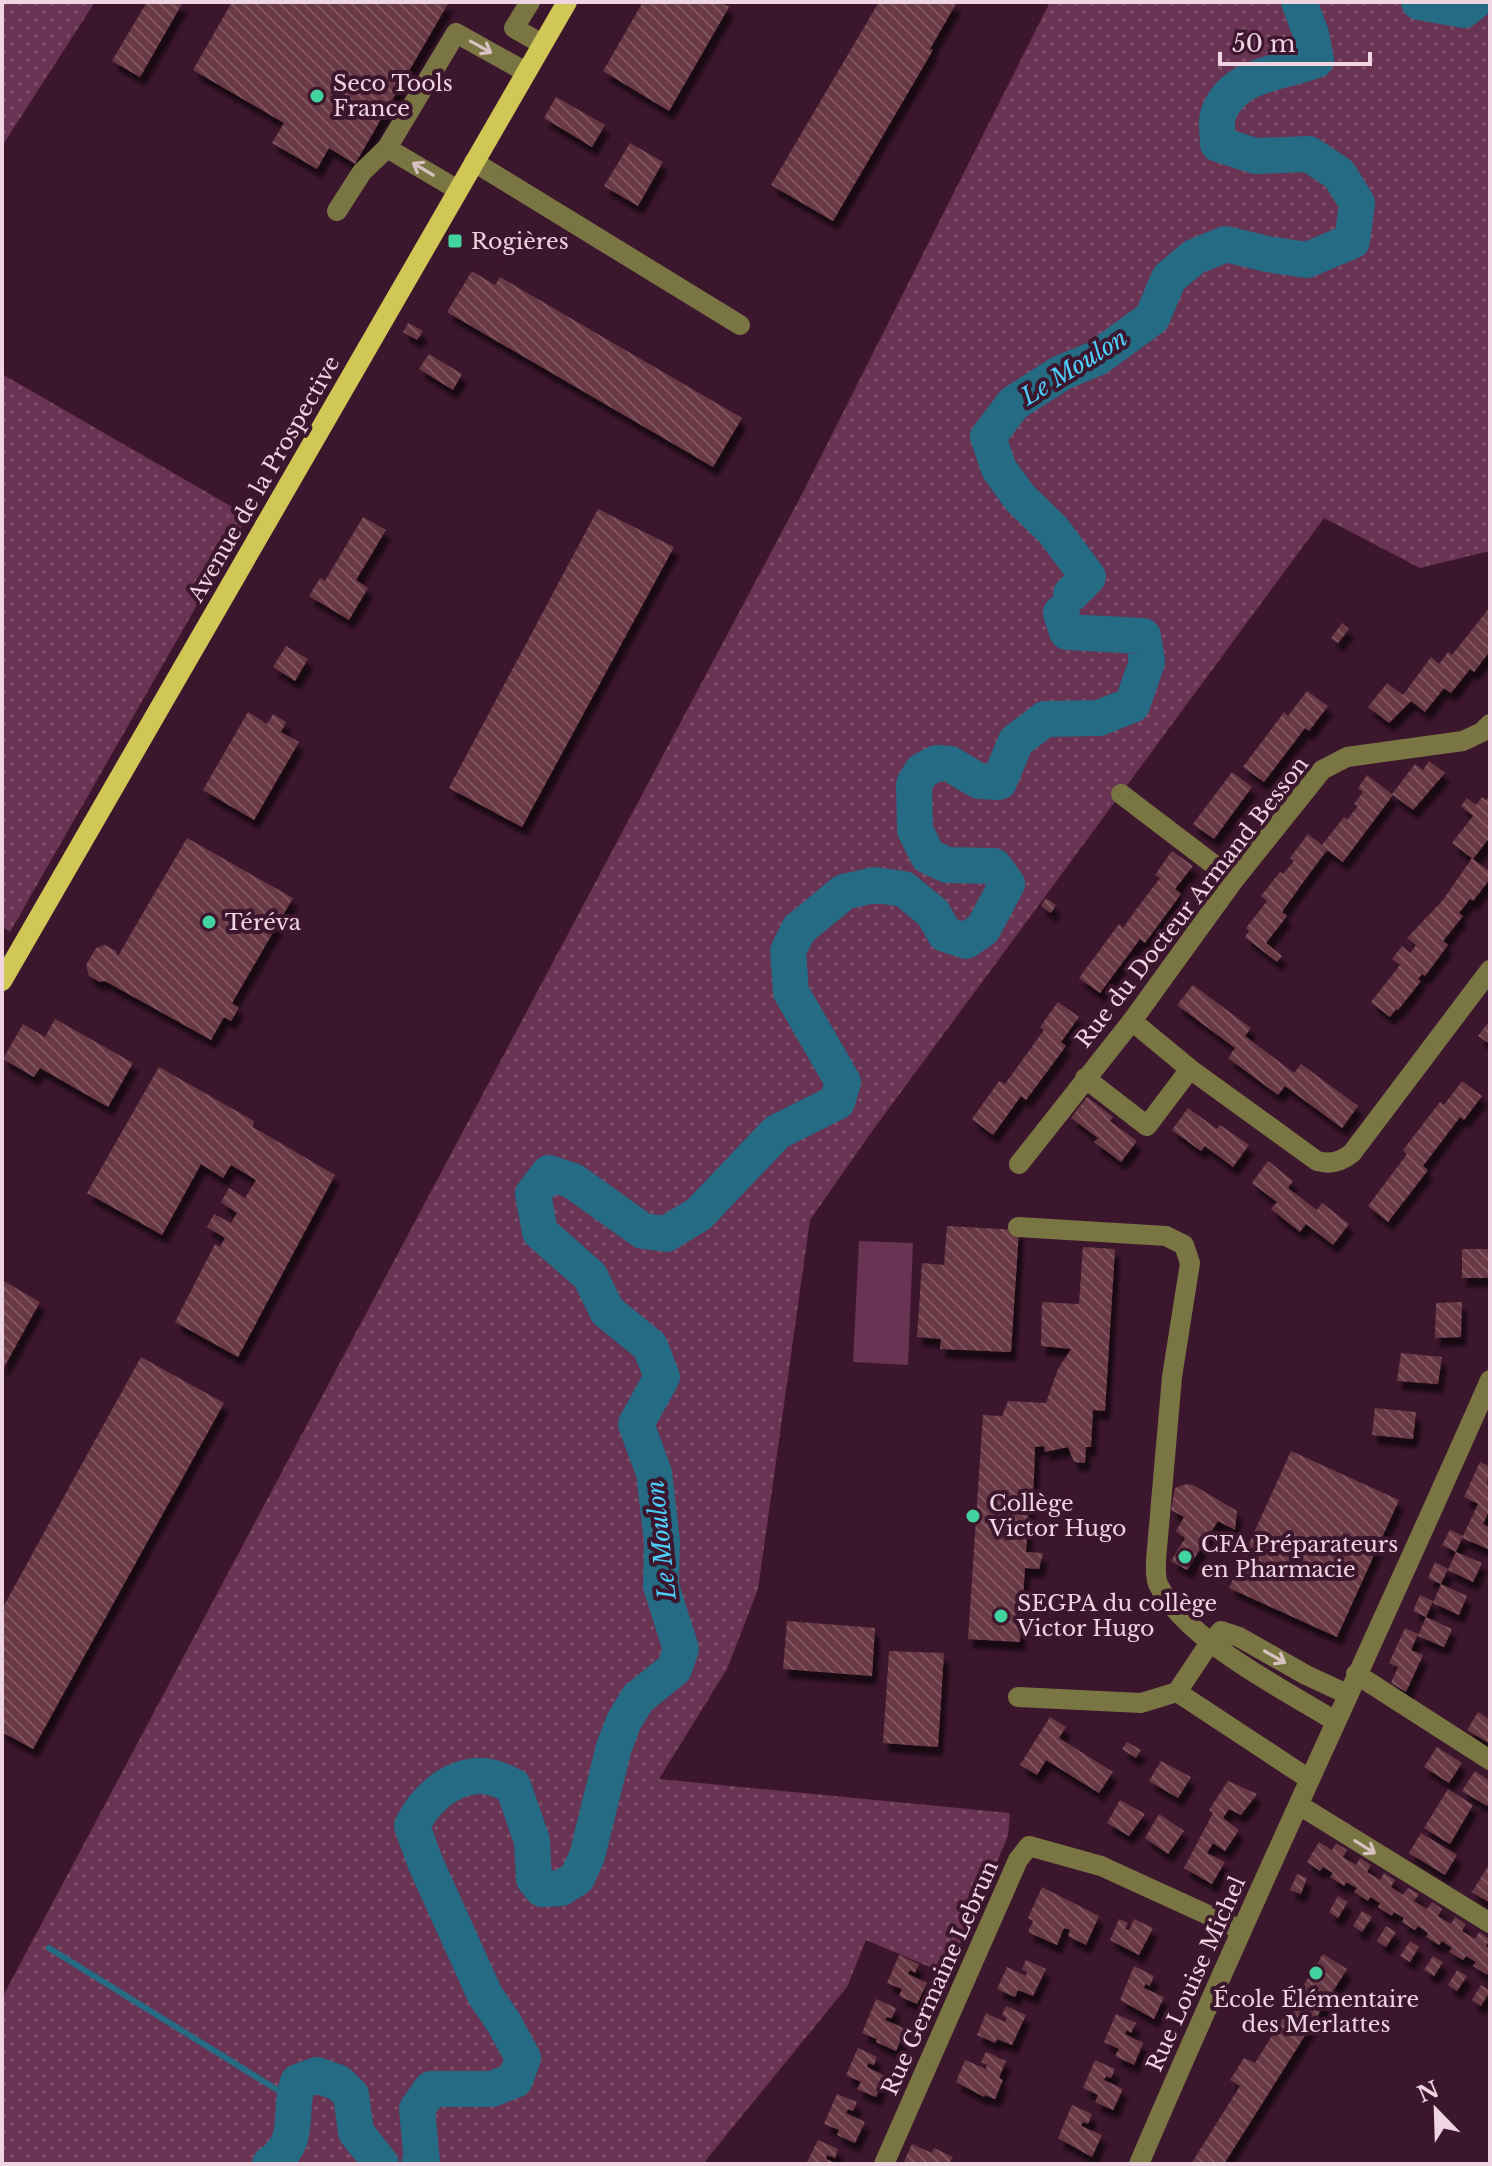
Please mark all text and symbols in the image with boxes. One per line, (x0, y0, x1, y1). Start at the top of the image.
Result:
scale bar (1220, 16, 1370, 66)
text: 50 m (1232, 29, 1296, 58)
one-way arrow (469, 39, 492, 55)
place label: Seco Tools France (333, 70, 453, 122)
marker: Seco Tools France (308, 87, 326, 105)
one-way arrow (412, 161, 435, 177)
place label: Rogières (471, 228, 569, 255)
marker: Rogières (446, 232, 464, 250)
water label: Le Moulon (1015, 323, 1132, 412)
street label: Avenue de la Prospective (182, 351, 346, 608)
street label: Rue du Docteur Armand Besson (1070, 751, 1314, 1053)
place label: Téréva (225, 909, 302, 936)
marker: Téréva (200, 913, 218, 931)
water label: Le Moulon (640, 1479, 682, 1602)
place label: Collège Victor Hugo (988, 1490, 1126, 1542)
marker: Collège Victor Hugo (964, 1507, 982, 1525)
place label: CFA Préparateurs en Pharmacie (1201, 1531, 1398, 1583)
marker: CFA Préparateurs en Pharmacie (1176, 1548, 1194, 1566)
place label: SEGPA du collège Victor Hugo (1016, 1590, 1217, 1642)
marker: SEGPA du collège Victor Hugo (992, 1607, 1010, 1625)
one-way arrow (1263, 1649, 1286, 1665)
one-way arrow (1353, 1839, 1376, 1855)
street label: Rue Germaine Lebrun (876, 1856, 1004, 2100)
street label: Rue Louise Michel (1141, 1872, 1251, 2076)
marker: École Élémentaire des Merlattes (1307, 1964, 1325, 1982)
place label: École Élémentaire des Merlattes (1213, 1985, 1419, 2038)
north arrow (1396, 2070, 1476, 2150)
text: N (1414, 2075, 1443, 2109)

